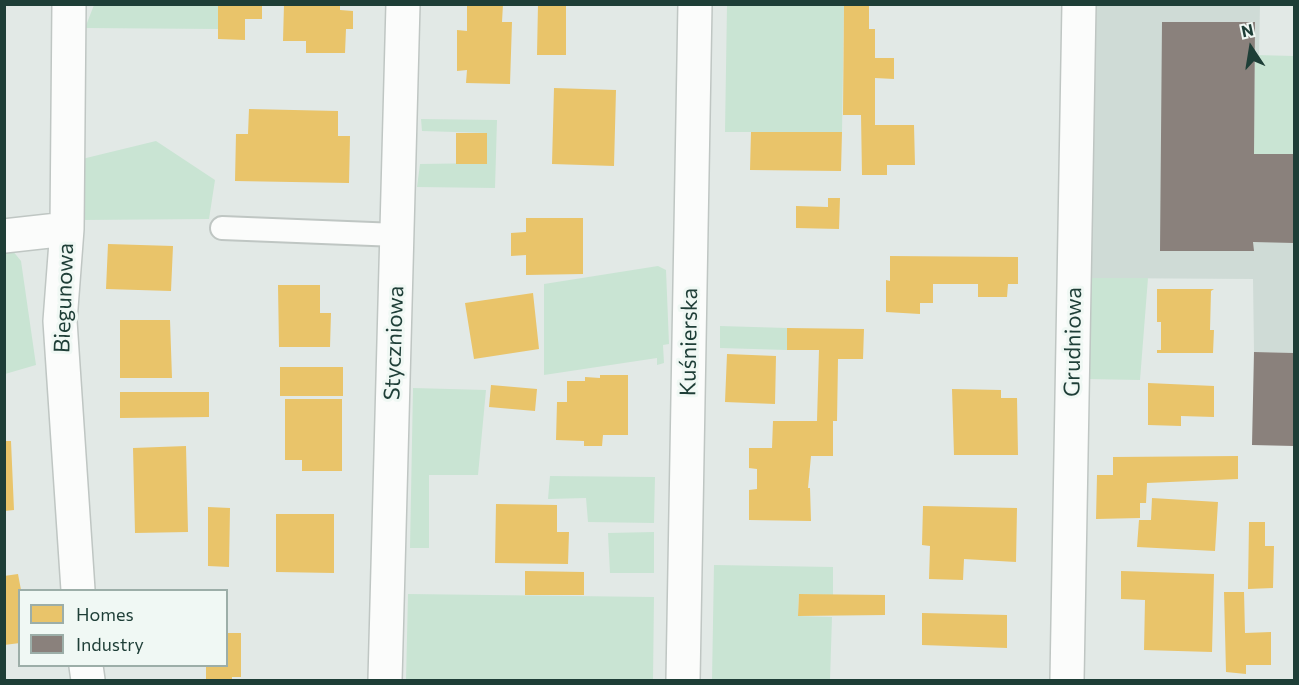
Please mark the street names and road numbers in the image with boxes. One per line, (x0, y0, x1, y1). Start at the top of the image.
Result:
street label: Biegunowa (49, 243, 79, 353)
street label: Styczniowa (379, 285, 409, 401)
street label: Grudniowa (1059, 287, 1087, 397)
street label: Kuśnierska (675, 288, 703, 396)

